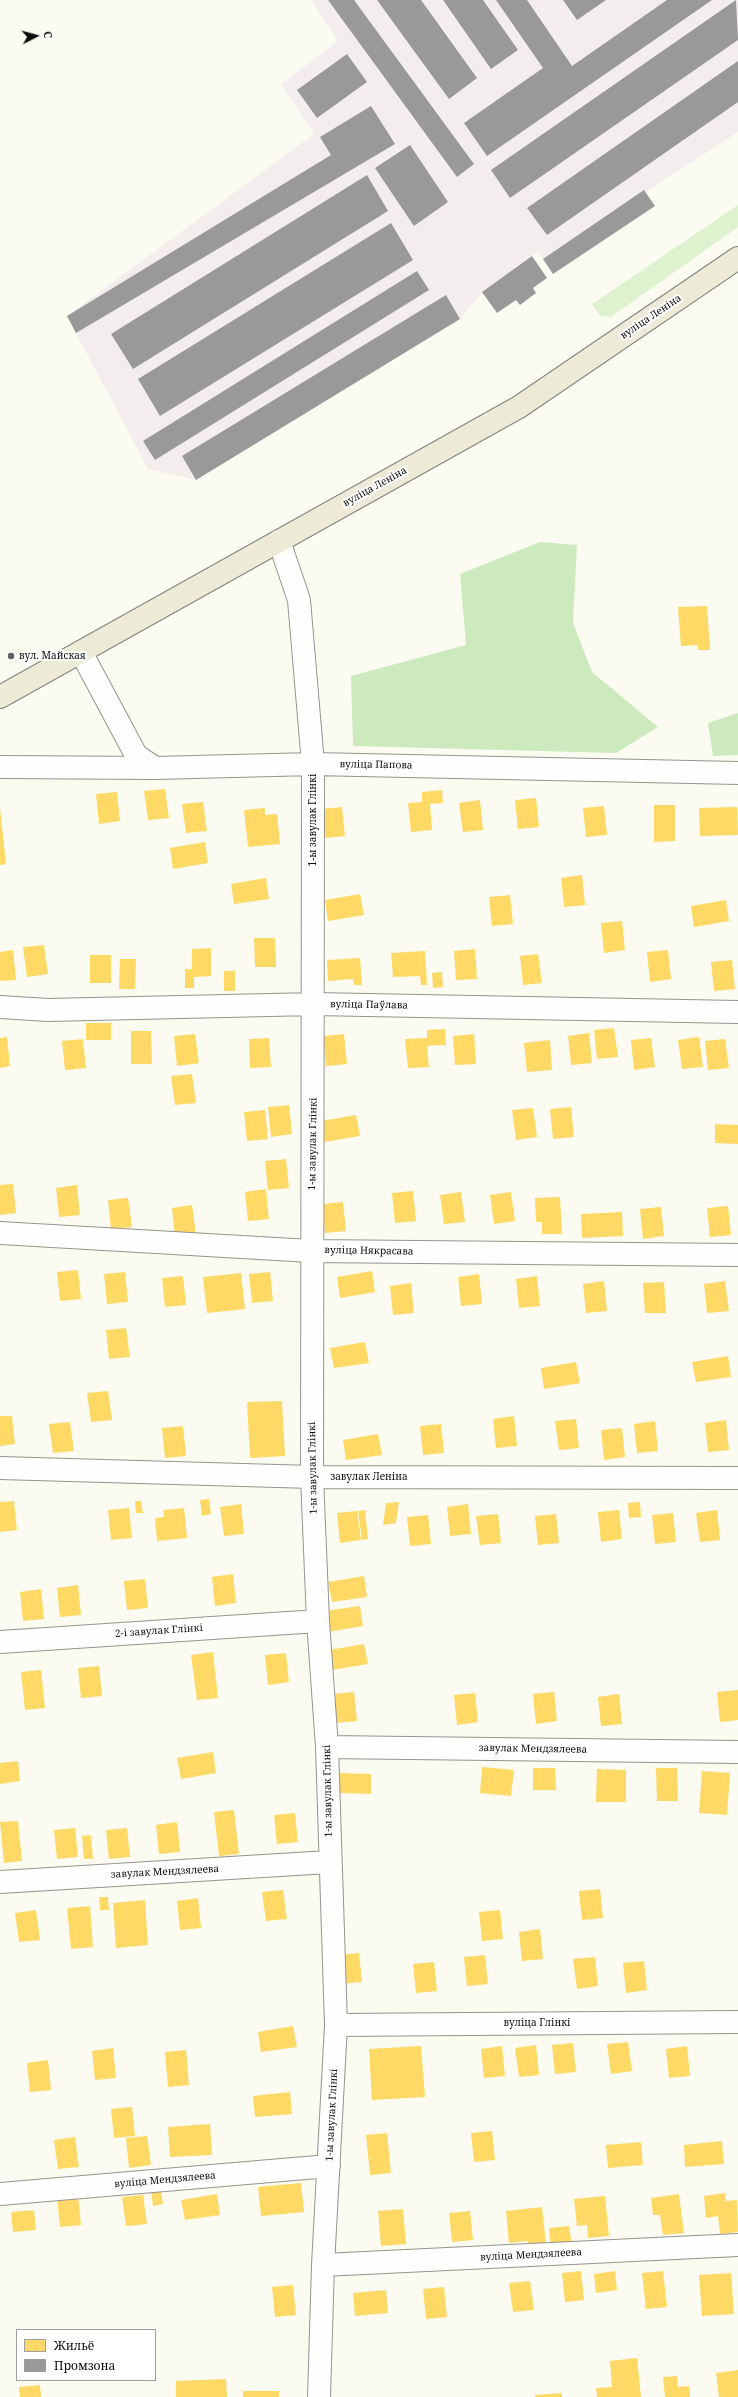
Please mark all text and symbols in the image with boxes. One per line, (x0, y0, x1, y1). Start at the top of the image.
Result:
north arrow (16, 16, 56, 56)
text: С (41, 30, 56, 39)
street label: вуліца Леніна (618, 292, 684, 342)
street label: вуліца Леніна (341, 465, 409, 509)
place label: вул. Майская (19, 650, 86, 662)
marker: вул. Майская (6, 651, 16, 661)
street label: вуліца Папова (339, 758, 413, 772)
street label: 1-ы завулак Глінкі (307, 774, 319, 866)
street label: вуліца Паўлава (330, 998, 408, 1012)
street label: 1-ы завулак Глінкі (306, 1098, 320, 1190)
street label: вуліца Някрасава (324, 1244, 414, 1258)
street label: 1-ы завулак Глінкі (306, 1422, 320, 1514)
street label: завулак Леніна (330, 1471, 408, 1483)
street label: 2-і завулак Глінкі (115, 1622, 203, 1640)
street label: завулак Мендзялеева (479, 1742, 587, 1756)
street label: 1-ы завулак Глінкі (321, 1745, 335, 1837)
street label: завулак Мендзялеева (111, 1863, 219, 1881)
street label: вуліца Глінкі (504, 2017, 570, 2029)
street label: 1-ы завулак Глінкі (324, 2068, 340, 2162)
street label: вуліца Мендзялеева (114, 2170, 216, 2190)
street label: вуліца Мендзялеева (480, 2246, 582, 2264)
legend (16, 2329, 156, 2381)
text: Жильё (54, 2337, 94, 2354)
text: Промзона (54, 2357, 115, 2374)

